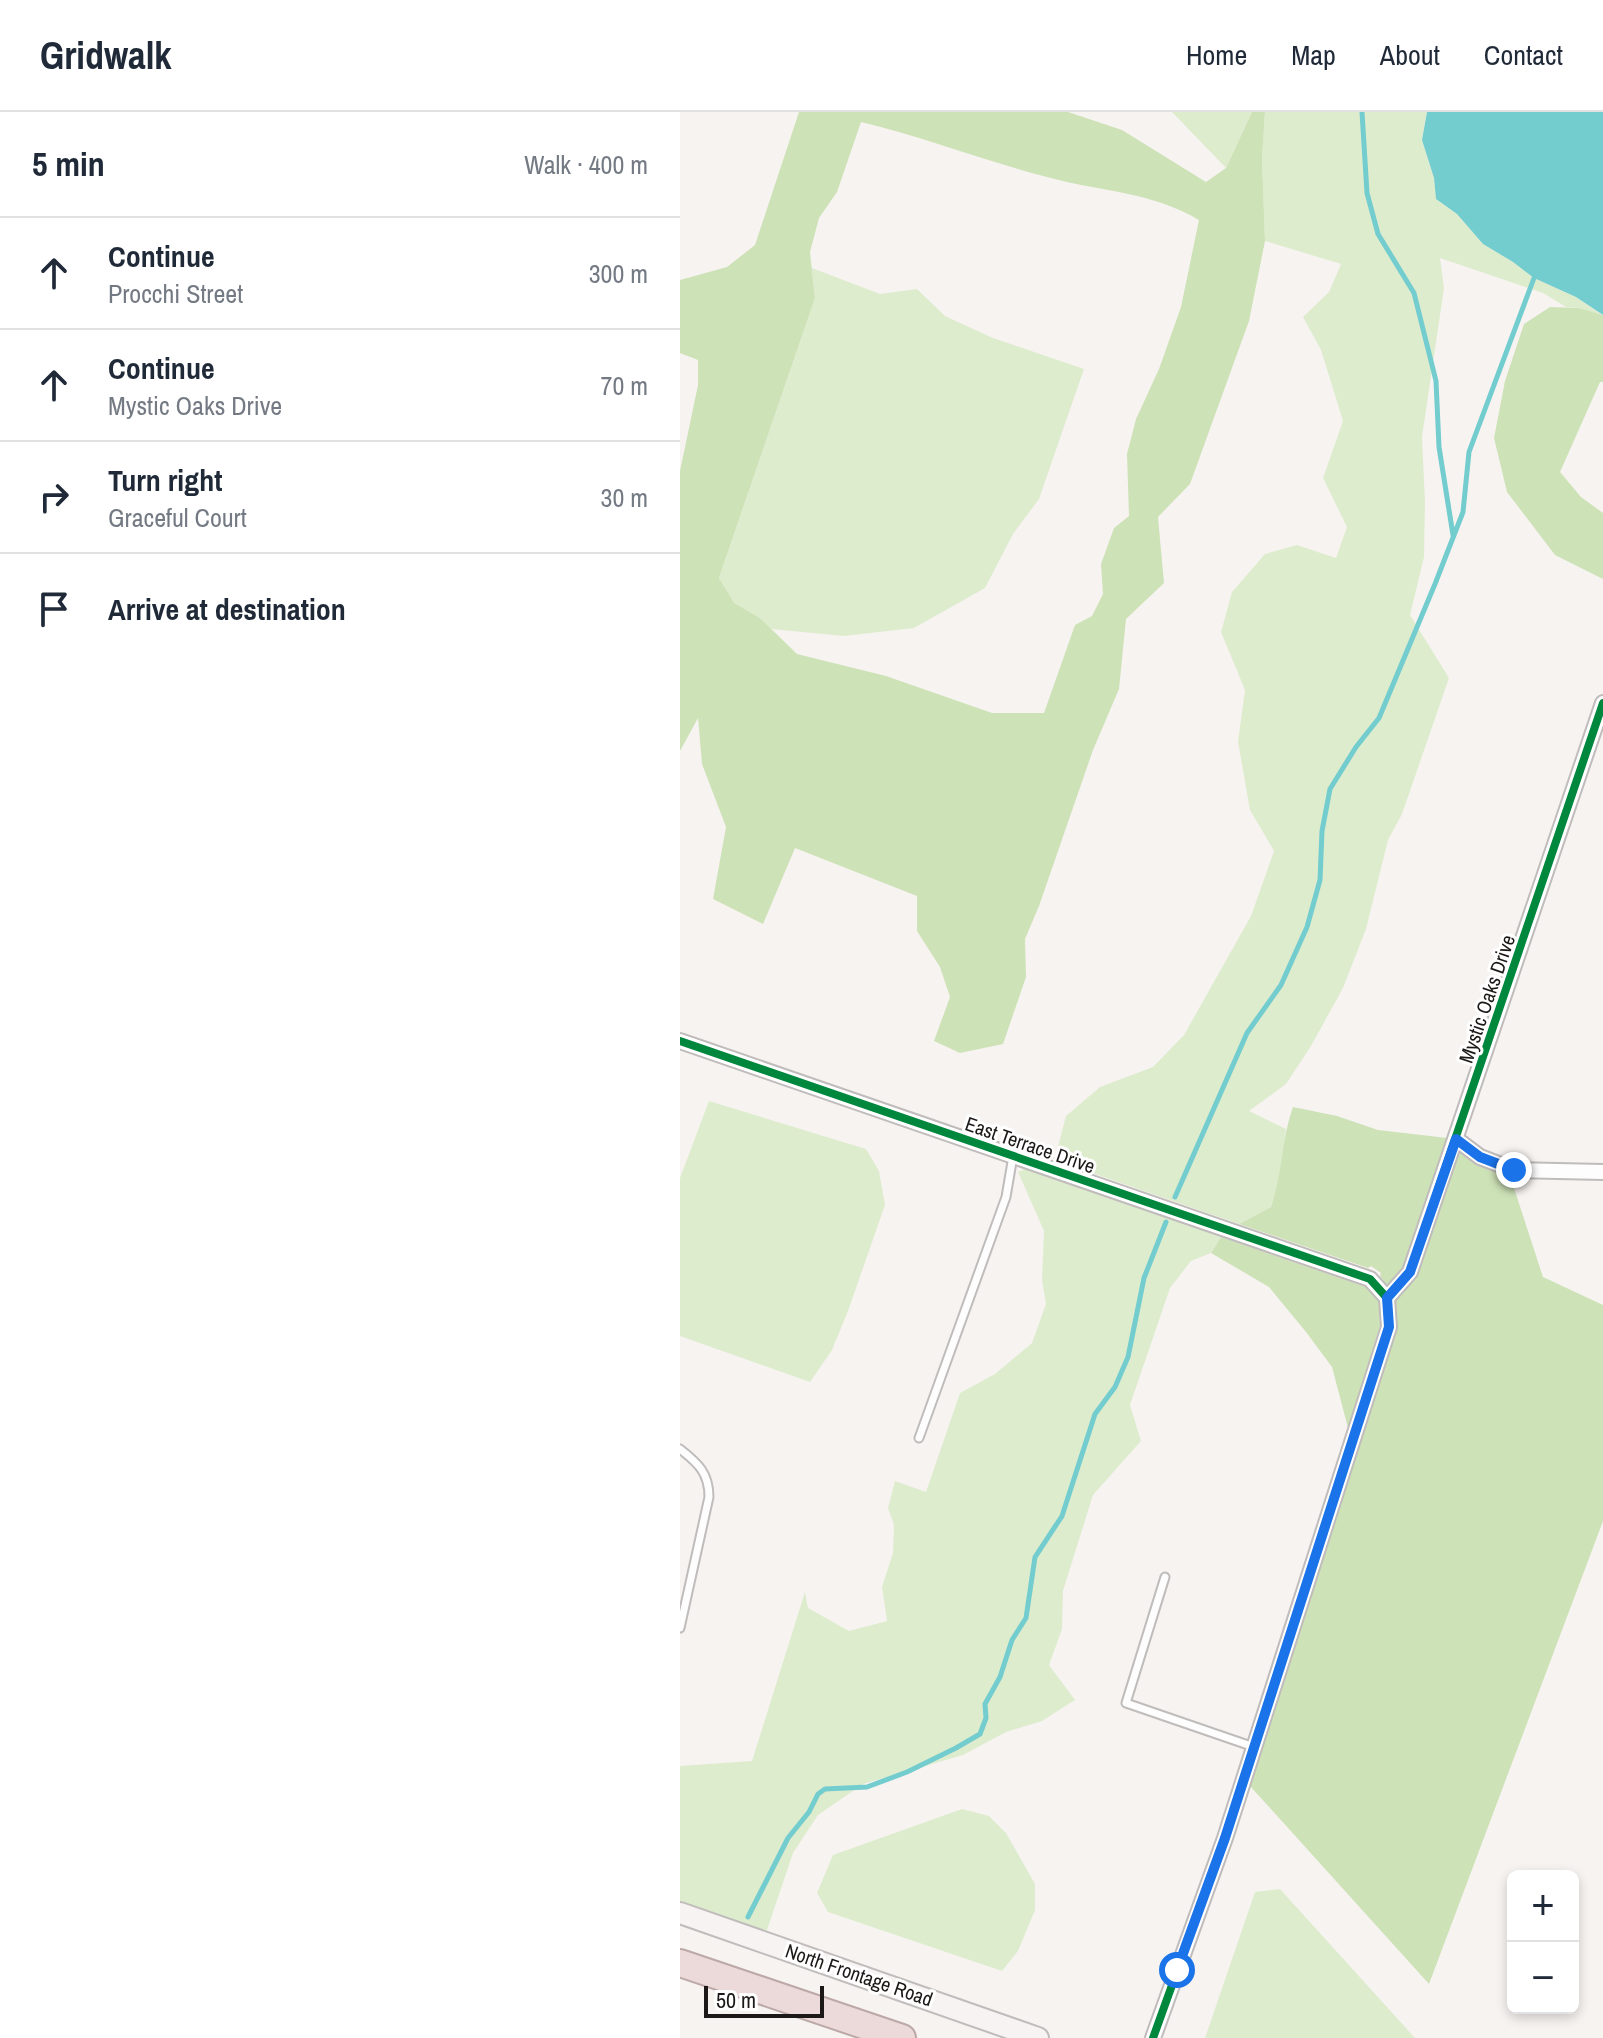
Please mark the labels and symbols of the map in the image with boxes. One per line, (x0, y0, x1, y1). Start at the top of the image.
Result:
street label: Mystic Oaks Drive (1452, 931, 1521, 1067)
street label: East Terrace Drive (962, 1110, 1099, 1179)
route end (1496, 1152, 1532, 1188)
street label: North Frontage Road (782, 1937, 936, 2012)
route start (1159, 1952, 1195, 1988)
scale bar (704, 1982, 824, 2018)

